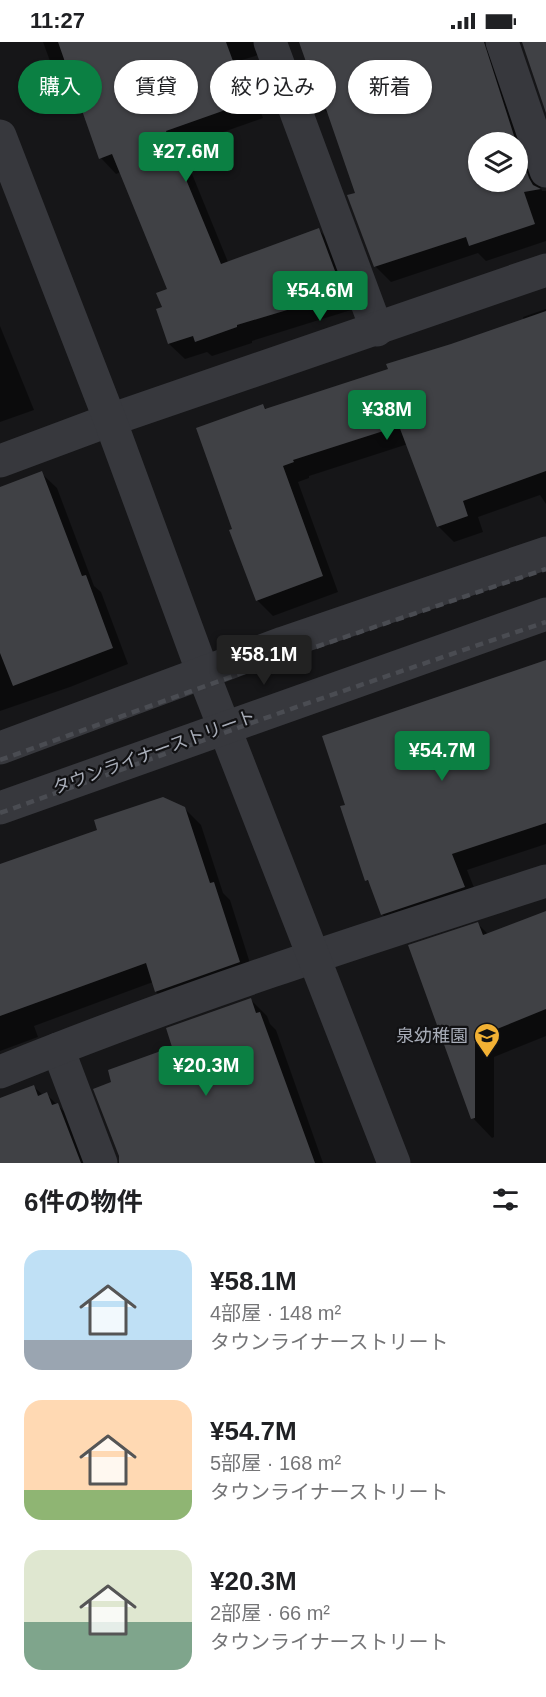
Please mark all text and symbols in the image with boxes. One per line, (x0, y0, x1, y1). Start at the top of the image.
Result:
text: 11:27 (30, 8, 85, 33)
chip: 購入 (18, 60, 102, 114)
chip: 賃貸 (114, 60, 198, 114)
chip: 絞り込み (210, 60, 336, 114)
chip: 新着 (348, 60, 432, 114)
pin: ¥27.6M (137, 132, 235, 183)
map controls (468, 132, 528, 192)
button: layers (468, 132, 528, 192)
text: ¥27.6M (153, 140, 219, 162)
pin: ¥54.6M (271, 271, 369, 322)
text: ¥54.6M (287, 279, 353, 301)
pin: ¥38M (351, 390, 423, 441)
text: ¥38M (362, 398, 412, 420)
pin: ¥58.1M (215, 635, 313, 686)
text: ¥58.1M (231, 643, 297, 665)
street label: タウンライナーストリート (50, 706, 258, 798)
pin: ¥54.7M (393, 731, 491, 782)
text: ¥54.7M (409, 739, 475, 761)
school or university icon: 泉幼稚園 (472, 1021, 502, 1059)
place label: 泉幼稚園 (396, 1026, 468, 1046)
pin: ¥20.3M (157, 1046, 255, 1097)
text: ¥20.3M (173, 1054, 239, 1076)
icon: filters (489, 1183, 522, 1216)
text: 6件の物件 (24, 1187, 142, 1217)
text: ¥58.1M (210, 1266, 297, 1296)
icon: home (72, 1274, 144, 1346)
text: 4部屋 · 148 m² (210, 1302, 341, 1324)
text: タウンライナーストリート (210, 1331, 449, 1353)
text: ¥54.7M (210, 1416, 297, 1446)
icon: home (72, 1424, 144, 1496)
text: 5部屋 · 168 m² (210, 1452, 341, 1474)
text: タウンライナーストリート (210, 1481, 449, 1503)
text: ¥20.3M (210, 1566, 297, 1596)
icon: home (72, 1574, 144, 1646)
text: 2部屋 · 66 m² (210, 1602, 330, 1624)
text: タウンライナーストリート (210, 1631, 449, 1653)

